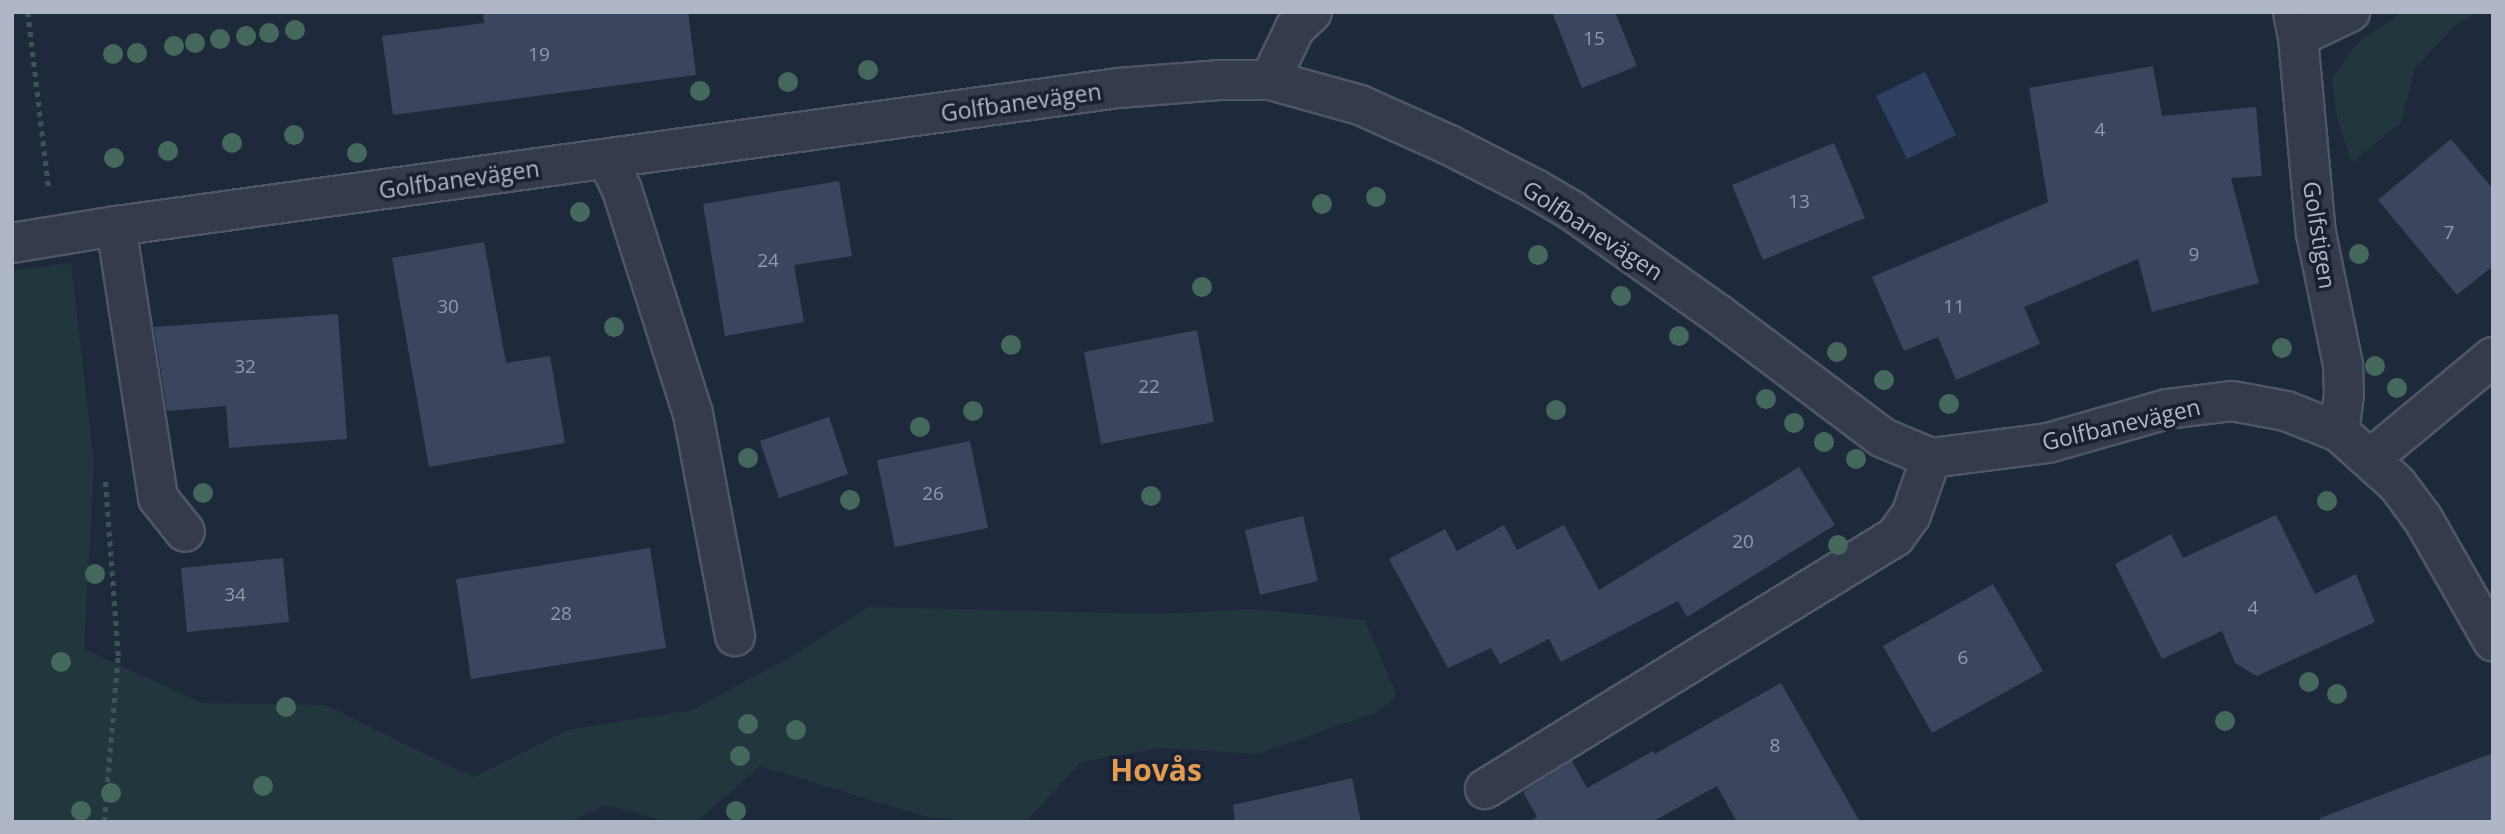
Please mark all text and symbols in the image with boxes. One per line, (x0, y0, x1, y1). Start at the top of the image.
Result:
house number: 15 (1583, 28, 1605, 50)
house number: 19 (528, 44, 550, 66)
street label: Golfbanevägen (939, 77, 1103, 127)
house number: 4 (2095, 119, 2105, 141)
street label: Golfbanevägen (377, 154, 541, 204)
street label: Golfbanevägen (1518, 174, 1668, 286)
street label: Golfstigen (2298, 179, 2342, 291)
house number: 13 (1788, 191, 1810, 213)
house number: 7 (2444, 222, 2454, 244)
house number: 9 (2189, 244, 2199, 266)
house number: 24 (757, 250, 779, 272)
house number: 30 (437, 296, 459, 318)
house number: 11 (1943, 296, 1965, 318)
house number: 32 (234, 356, 256, 378)
house number: 22 (1138, 376, 1160, 398)
street label: Golfbanevägen (2039, 392, 2203, 456)
house number: 26 (922, 483, 944, 505)
house number: 20 (1732, 531, 1754, 553)
house number: 34 (224, 584, 246, 606)
house number: 4 (2248, 597, 2258, 619)
house number: 28 (550, 603, 572, 625)
house number: 6 (1958, 647, 1968, 669)
house number: 8 (1770, 735, 1780, 757)
district label: Hovås (1110, 752, 1202, 788)

